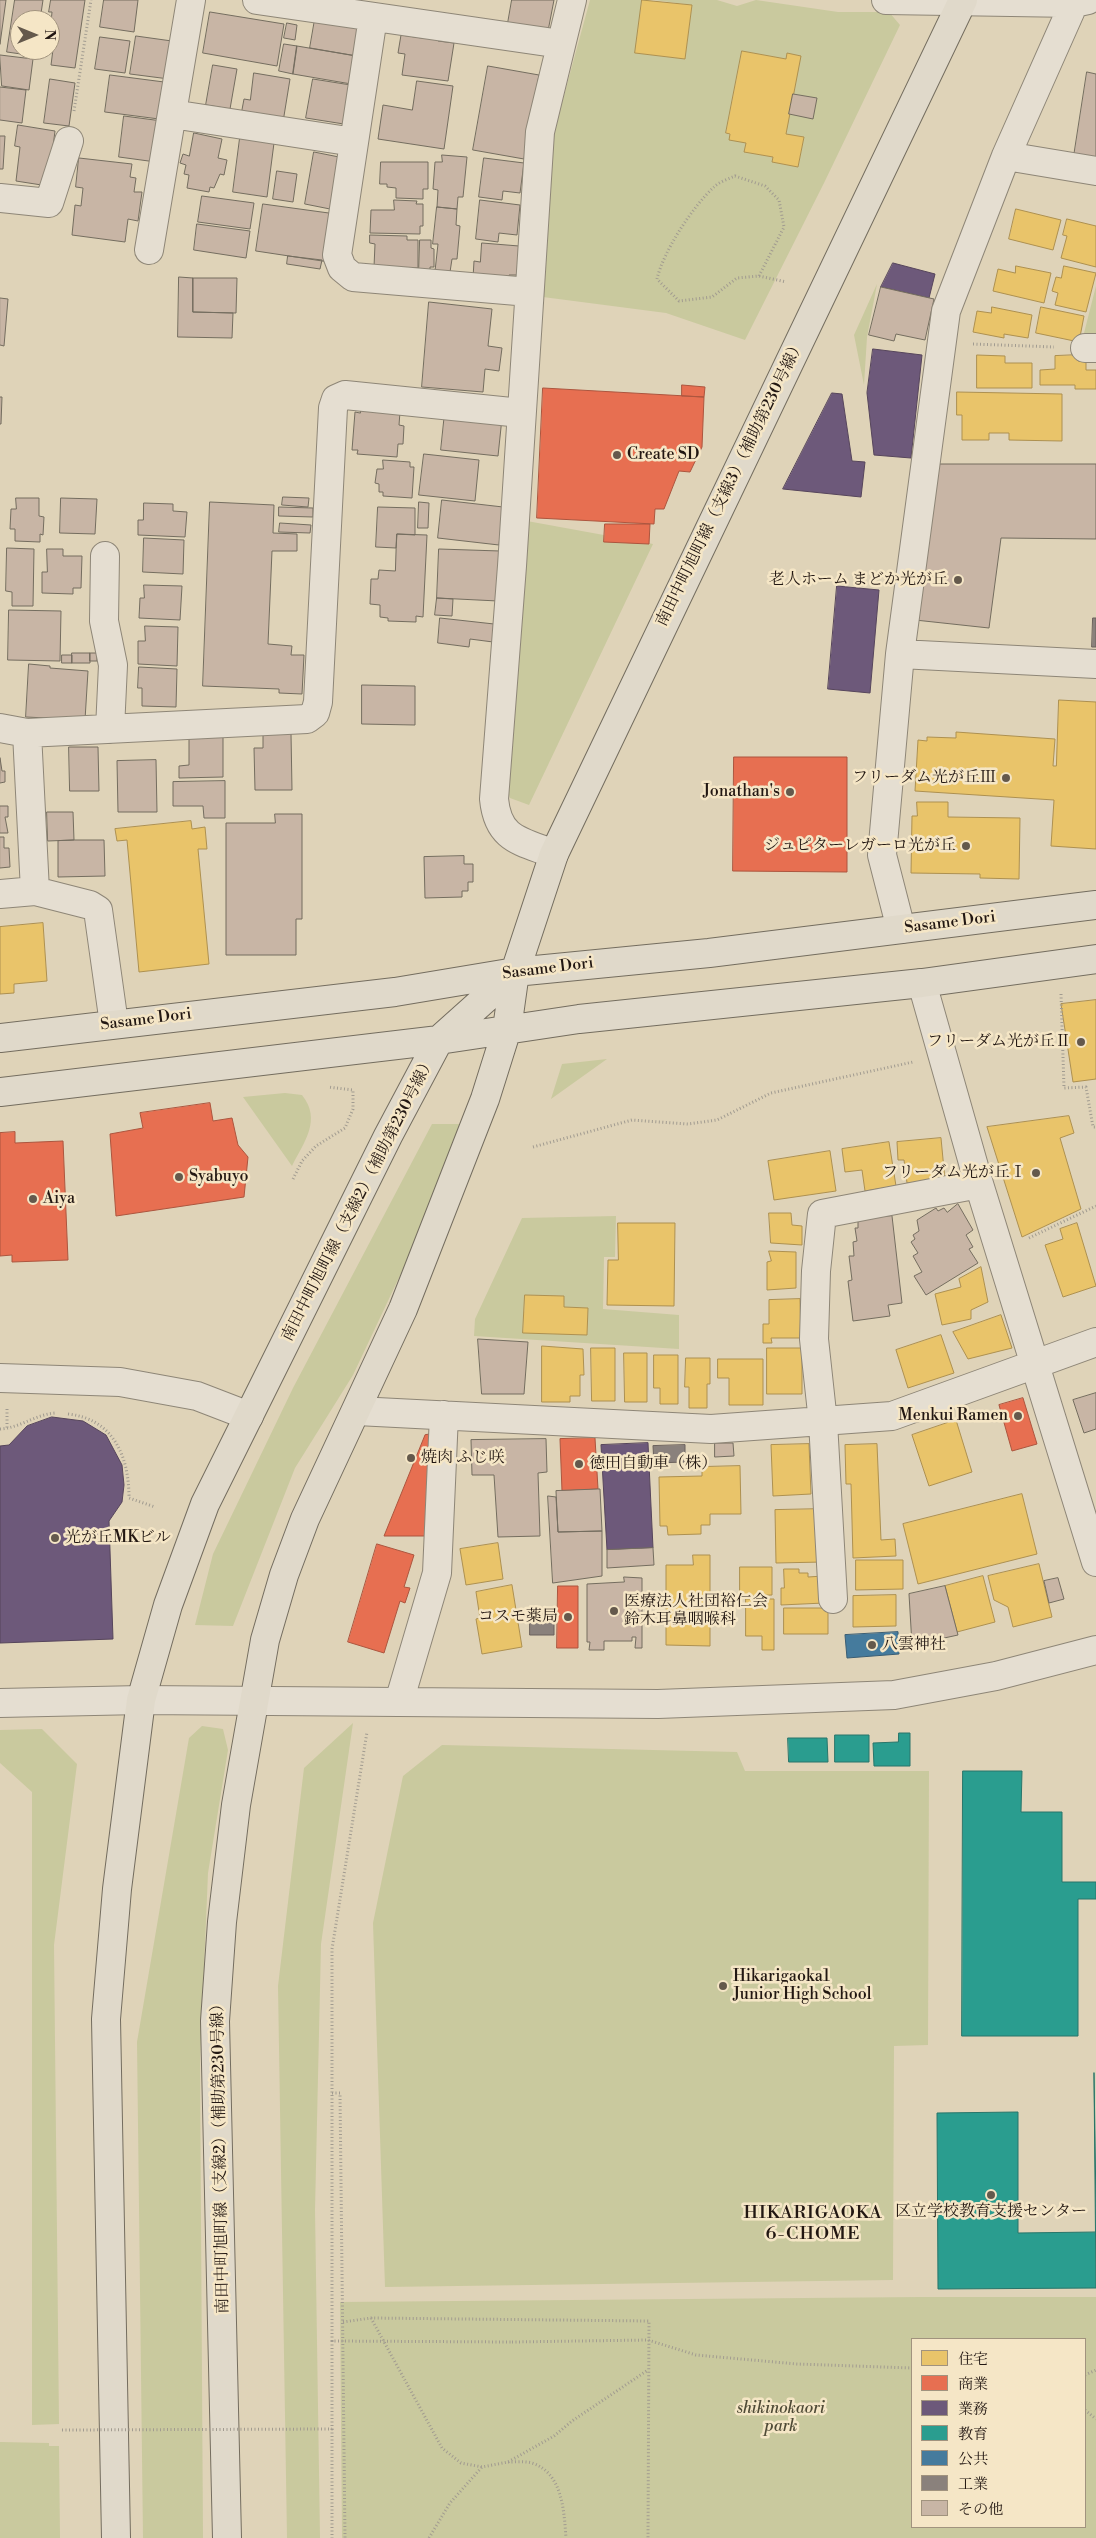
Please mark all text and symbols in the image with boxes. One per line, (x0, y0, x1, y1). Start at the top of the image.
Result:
north arrow (10, 10, 60, 60)
text: N (40, 29, 58, 41)
street label: 南田中町旭町線（支線3）（補助第230号線） (653, 336, 809, 630)
place label: Create SD (627, 445, 699, 465)
marker: Create SD (611, 449, 623, 461)
place label: 老人ホーム まどか光が丘 (769, 570, 948, 590)
marker: 老人ホーム まどか光が丘 (952, 574, 964, 586)
place label: フリーダム光が丘Ⅲ (852, 768, 996, 788)
marker: フリーダム光が丘Ⅲ (1000, 772, 1012, 784)
place label: Jonathan's (703, 782, 780, 802)
marker: Jonathan's (784, 786, 796, 798)
place label: ジュピターレガーロ光が丘 (764, 836, 956, 856)
marker: ジュピターレガーロ光が丘 (960, 840, 972, 852)
street label: Sasame Dori (903, 908, 997, 938)
street label: Sasame Dori (501, 954, 595, 984)
street label: Sasame Dori (99, 1005, 193, 1035)
place label: フリーダム光が丘Ⅱ (927, 1032, 1071, 1052)
marker: フリーダム光が丘Ⅱ (1075, 1036, 1087, 1048)
street label: 南田中町旭町線（支線2）（補助第230号線） (278, 1053, 440, 1345)
place label: フリーダム光が丘Ⅰ (882, 1163, 1026, 1183)
place label: Syabuyo (189, 1167, 248, 1187)
marker: フリーダム光が丘Ⅰ (1030, 1167, 1042, 1179)
marker: Syabuyo (173, 1171, 185, 1183)
place label: Aiya (43, 1189, 75, 1209)
marker: Aiya (27, 1193, 39, 1205)
place label: Menkui Ramen (899, 1406, 1008, 1426)
marker: Menkui Ramen (1012, 1410, 1024, 1422)
place label: 焼肉 ふじ咲 (421, 1448, 504, 1468)
marker: 焼肉 ふじ咲 (405, 1452, 417, 1464)
place label: 徳田自動車（株） (589, 1454, 717, 1474)
marker: 徳田自動車（株） (573, 1458, 585, 1470)
place label: 光が丘MKビル (65, 1528, 171, 1548)
marker: 光が丘MKビル (49, 1532, 61, 1544)
place label: 医療法人社団裕仁会 鈴木耳鼻咽喉科 (624, 1592, 768, 1630)
marker: 医療法人社団裕仁会 鈴木耳鼻咽喉科 (608, 1605, 620, 1617)
place label: コスモ薬局 (478, 1607, 558, 1627)
marker: コスモ薬局 (562, 1611, 574, 1623)
place label: 八雲神社 (882, 1635, 946, 1655)
marker: 八雲神社 (866, 1639, 878, 1651)
place label: Hikarigaoka1 Junior High School (733, 1967, 872, 2005)
marker: Hikarigaoka1 Junior High School (717, 1980, 729, 1992)
street label: 南田中町旭町線（支線2）（補助第230号線） (209, 1996, 233, 2314)
marker: 区立学校教育支援センター (985, 2189, 997, 2201)
place label: 区立学校教育支援センター (895, 2202, 1087, 2222)
district label: HIKARIGAOKA 6-CHOME (742, 2203, 884, 2246)
legend (911, 2338, 1086, 2528)
text: 住宅 (958, 2350, 988, 2369)
text: 商業 (958, 2375, 988, 2394)
park label: shikinokaori park (737, 2399, 825, 2437)
text: 業務 (958, 2400, 988, 2419)
text: 教育 (958, 2425, 988, 2444)
text: 公共 (958, 2450, 988, 2469)
text: 工業 (958, 2475, 988, 2494)
text: その他 (958, 2500, 1003, 2519)

